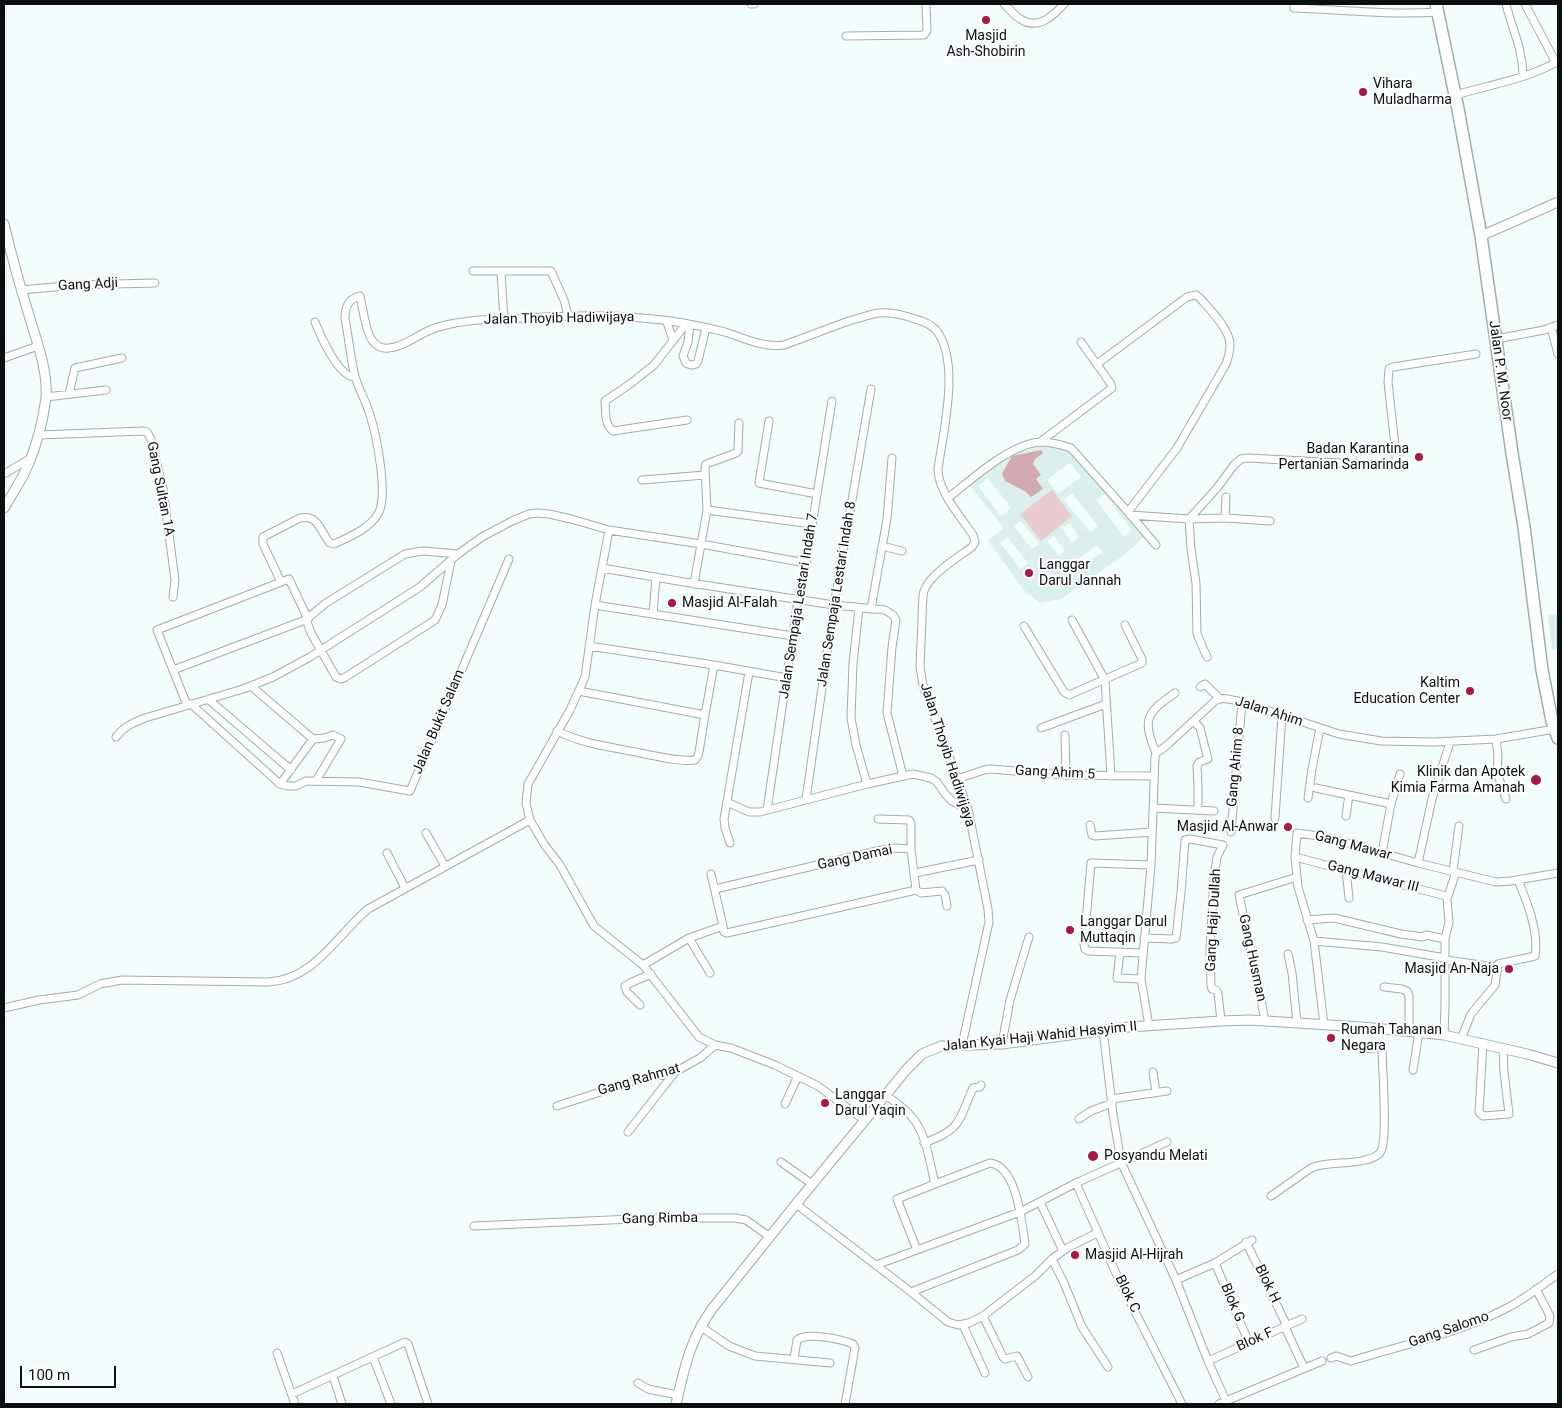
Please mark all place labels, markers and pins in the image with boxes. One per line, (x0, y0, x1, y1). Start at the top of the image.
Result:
marker: Masjid Ash-Shobirin (980, 14, 992, 26)
place label: Masjid Ash-Shobirin (946, 28, 1026, 60)
place label: Vihara Muladharma (1373, 76, 1452, 108)
marker: Vihara Muladharma (1357, 86, 1369, 98)
place label: Badan Karantina Pertanian Samarinda (1278, 441, 1409, 474)
marker: Badan Karantina Pertanian Samarinda (1413, 451, 1425, 463)
place label: Langgar Darul Jannah (1039, 557, 1121, 590)
marker: Langgar Darul Jannah (1023, 567, 1035, 579)
place label: Masjid Al-Falah (682, 595, 777, 611)
marker: Masjid Al-Falah (666, 597, 678, 609)
place label: Kaltim Education Center (1353, 675, 1460, 708)
marker: Kaltim Education Center (1464, 685, 1476, 697)
place label: Klinik dan Apotek Kimia Farma Amanah (1391, 764, 1525, 796)
marker: Klinik dan Apotek Kimia Farma Amanah (1529, 773, 1543, 787)
place label: Masjid Al-Anwar (1177, 819, 1278, 835)
marker: Masjid Al-Anwar (1282, 821, 1294, 833)
place label: Langgar Darul Muttaqin (1080, 914, 1167, 946)
marker: Langgar Darul Muttaqin (1064, 924, 1076, 936)
place label: Masjid An-Naja (1405, 961, 1499, 977)
marker: Masjid An-Naja (1503, 963, 1515, 975)
place label: Rumah Tahanan Negara (1341, 1022, 1442, 1054)
marker: Rumah Tahanan Negara (1325, 1032, 1337, 1044)
place label: Langgar Darul Yaqin (835, 1087, 906, 1120)
marker: Langgar Darul Yaqin (819, 1097, 831, 1109)
place label: Posyandu Melati (1104, 1148, 1208, 1164)
marker: Posyandu Melati (1086, 1149, 1100, 1163)
place label: Masjid Al-Hijrah (1085, 1247, 1183, 1263)
marker: Masjid Al-Hijrah (1069, 1249, 1081, 1261)

